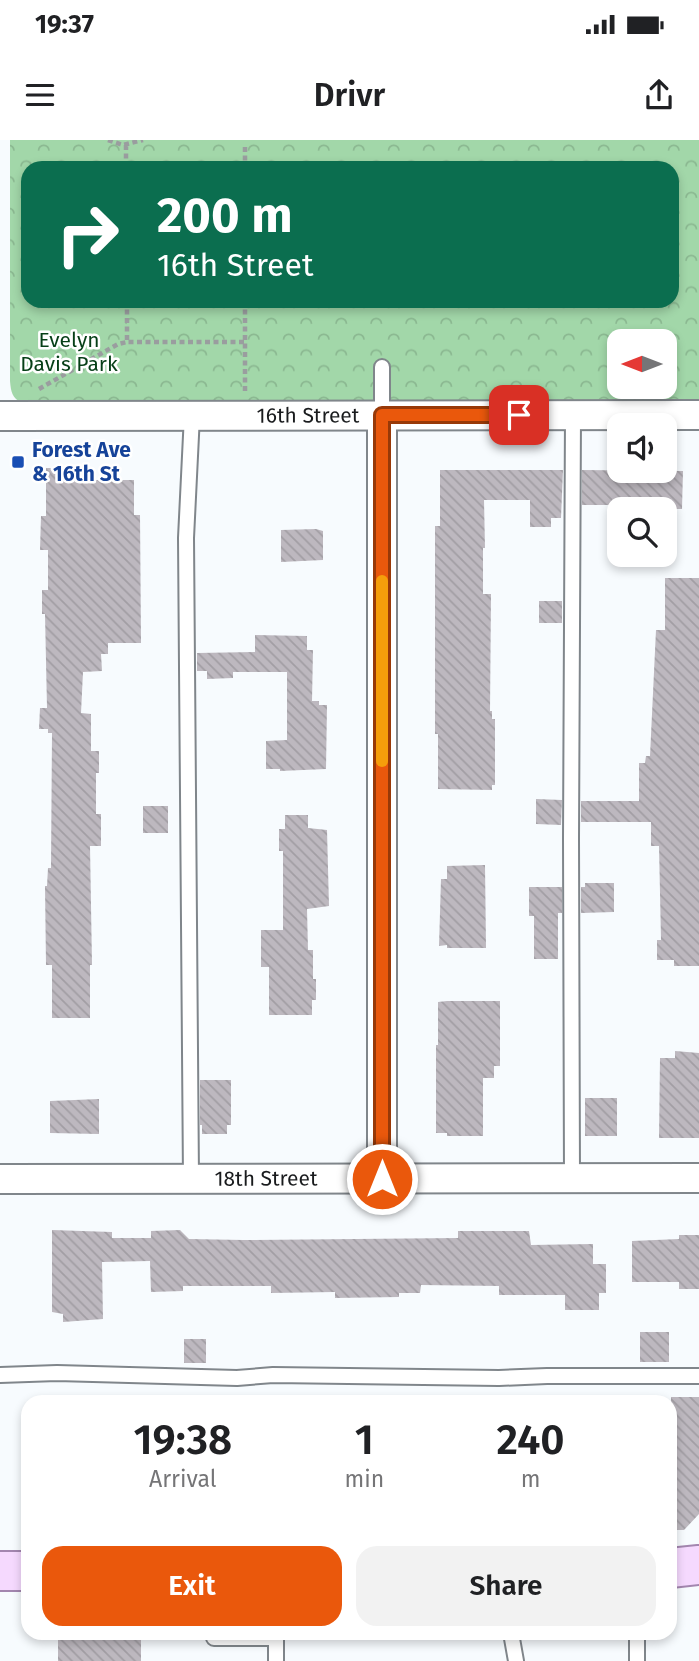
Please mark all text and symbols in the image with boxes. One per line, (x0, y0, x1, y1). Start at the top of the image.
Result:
text: 19:37 (35, 9, 94, 40)
icon: menu (21, 76, 59, 114)
text: Drivr (314, 76, 385, 114)
icon: share (640, 76, 678, 114)
text: 200 m (157, 186, 293, 245)
icon: right (42, 189, 133, 280)
text: 16th Street (157, 246, 314, 284)
park label: Evelyn Davis Park (20, 327, 118, 377)
north arrow (607, 329, 677, 399)
map controls (607, 329, 677, 567)
pin (489, 385, 549, 445)
icon: arrive (500, 396, 538, 434)
street label: 16th Street (257, 402, 360, 429)
button: sound (607, 413, 677, 483)
place label: Forest Ave & 16th St (32, 437, 131, 487)
marker: Forest Ave & 16th St (10, 454, 26, 470)
button: search (607, 497, 677, 567)
position arrow (345, 1142, 419, 1216)
street label: 18th Street (214, 1166, 318, 1192)
text: 19:38 (133, 1415, 232, 1465)
text: 1 (355, 1415, 374, 1465)
text: 240 (497, 1415, 565, 1465)
text: Arrival (149, 1465, 216, 1493)
text: min (345, 1465, 384, 1493)
text: m (521, 1465, 540, 1493)
button: Exit (42, 1546, 342, 1626)
button: Share (356, 1546, 656, 1626)

